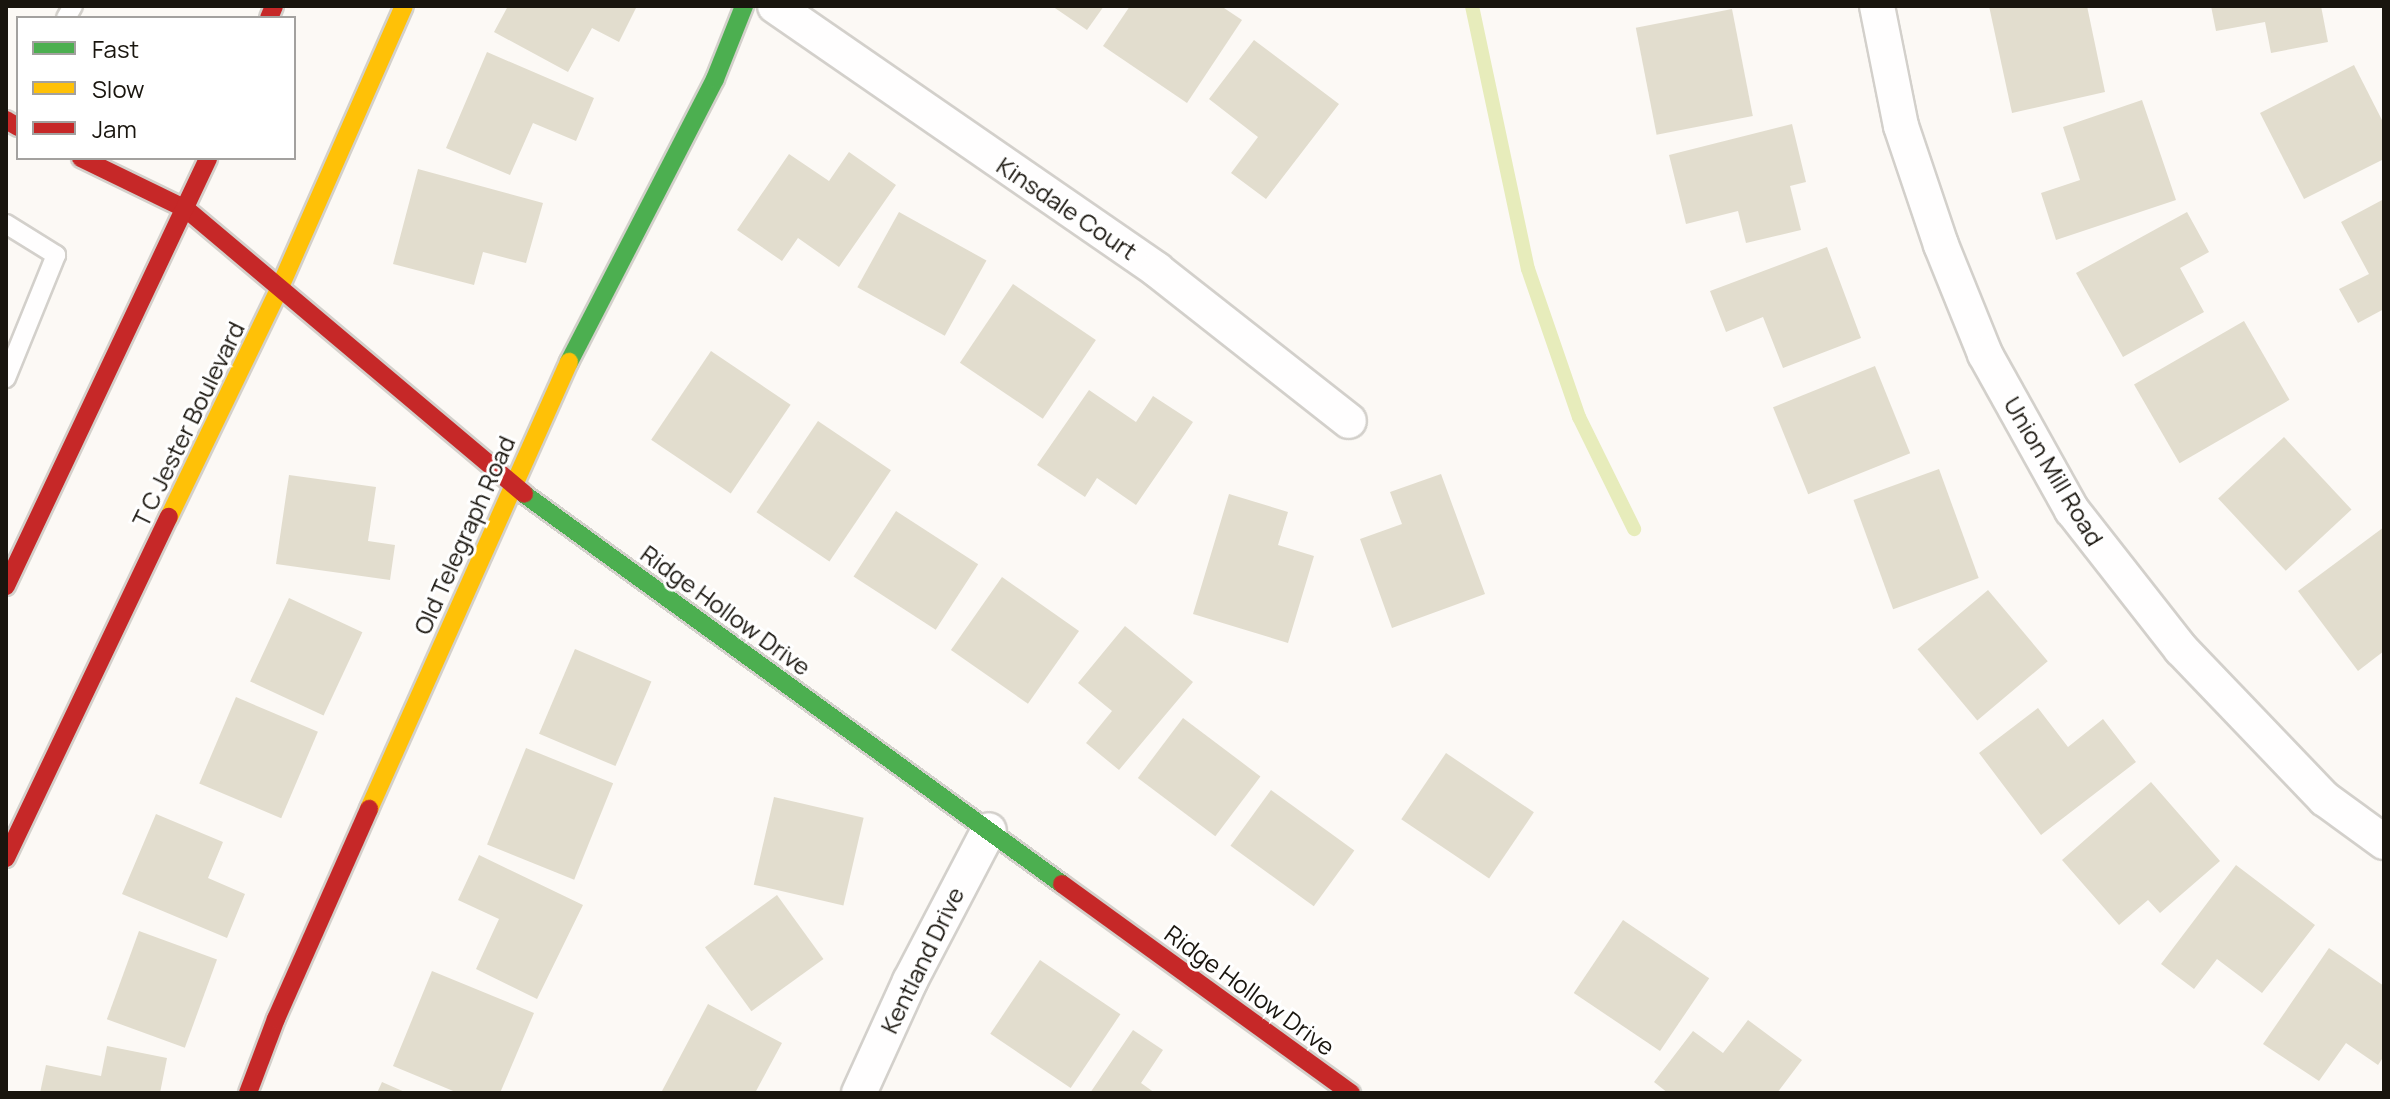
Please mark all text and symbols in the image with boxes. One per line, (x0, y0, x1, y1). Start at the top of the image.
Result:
legend (16, 16, 296, 160)
text: Fast (92, 32, 139, 65)
text: Slow (92, 72, 145, 105)
text: Jam (92, 112, 137, 145)
street label: Kinsdale Court (992, 151, 1142, 265)
street label: T C Jester Boulevard (126, 316, 250, 532)
street label: Union Mill Road (1998, 391, 2110, 551)
street label: Old Telegraph Road (407, 431, 521, 639)
street label: Ridge Hollow Drive (635, 539, 817, 681)
street label: Kentland Drive (874, 882, 970, 1038)
street label: Ridge Hollow Drive (1159, 919, 1341, 1061)

